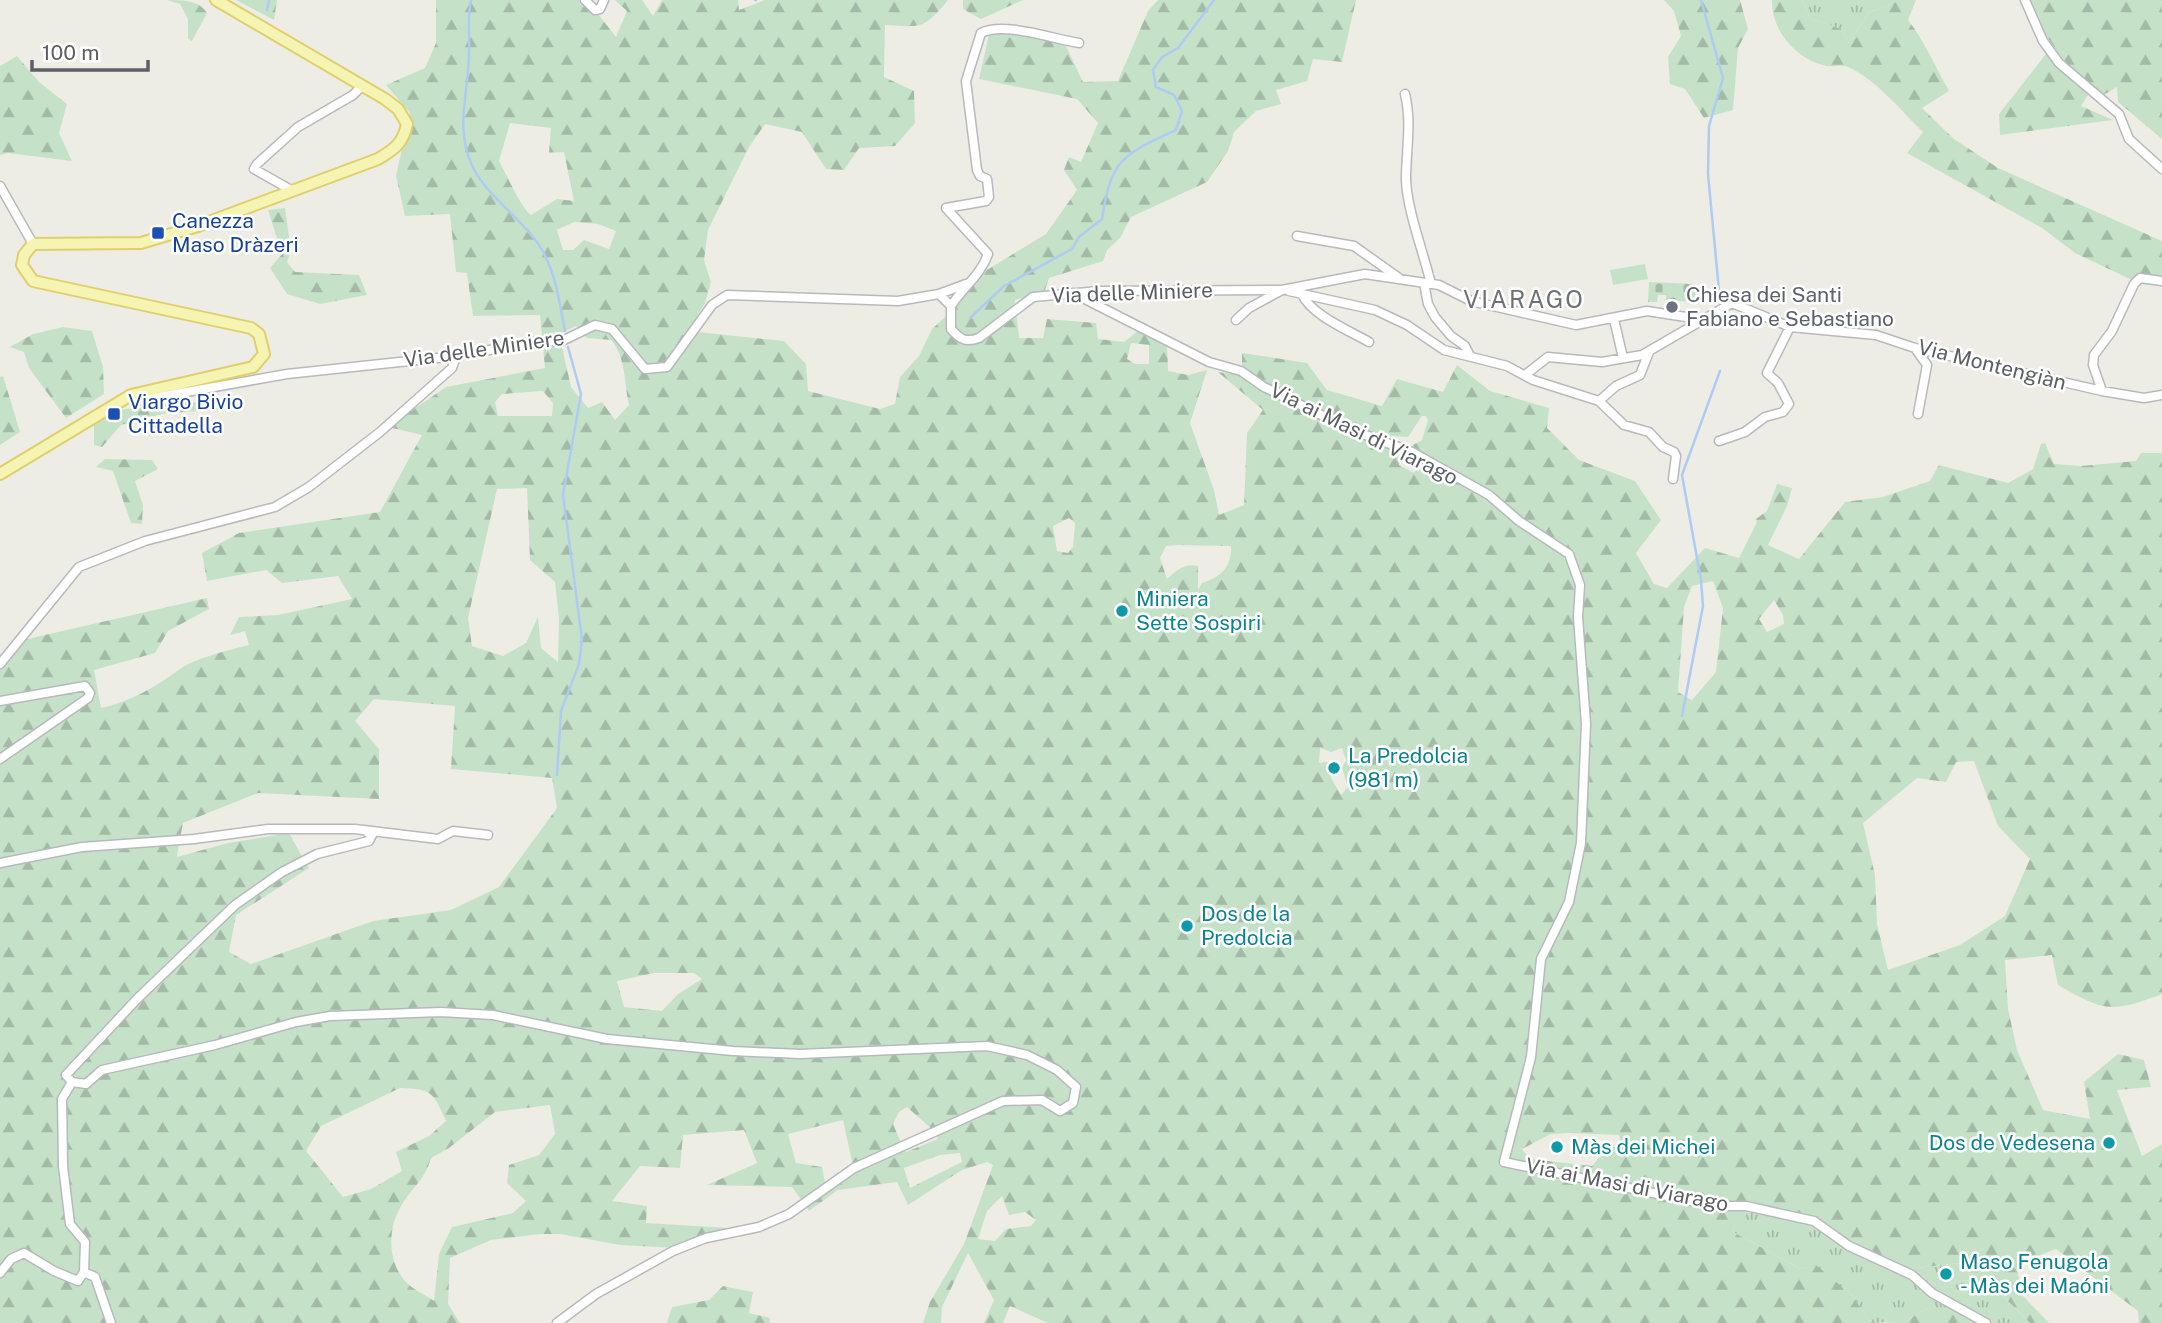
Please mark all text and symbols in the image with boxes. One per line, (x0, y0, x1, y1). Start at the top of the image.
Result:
scale bar (32, 28, 147, 72)
text: 100 m (42, 40, 99, 65)
place label: Canezza Maso Dràzeri (172, 208, 299, 257)
marker: Canezza Maso Dràzeri (150, 225, 166, 241)
street label: Via delle Miniere (1051, 277, 1213, 308)
place label: Chiesa dei Santi Fabiano e Sebastiano (1686, 282, 1894, 331)
district label: VIARAGO (1463, 285, 1585, 313)
marker: Chiesa dei Santi Fabiano e Sebastiano (1664, 299, 1680, 315)
street label: Via delle Miniere (402, 325, 566, 372)
street label: Via Montengiàn (1915, 334, 2069, 395)
street label: Via ai Masi di Viarago (1266, 377, 1462, 490)
place label: Viargo Bivio Cittadella (128, 389, 243, 438)
marker: Viargo Bivio Cittadella (106, 406, 122, 422)
place label: Miniera Sette Sospiri (1136, 586, 1261, 635)
marker: Miniera Sette Sospiri (1114, 603, 1130, 619)
place label: La Predolcia (981 m) (1348, 743, 1468, 792)
marker: La Predolcia (981 m) (1326, 760, 1342, 776)
place label: Dos de la Predolcia (1201, 901, 1293, 950)
marker: Dos de la Predolcia (1179, 918, 1195, 934)
place label: Dos de Vedesena (1929, 1130, 2095, 1155)
place label: Màs dei Michei (1571, 1134, 1715, 1159)
marker: Dos de Vedesena (2101, 1135, 2117, 1151)
marker: Màs dei Michei (1549, 1139, 1565, 1155)
street label: Via ai Masi di Viarago (1524, 1153, 1731, 1216)
place label: Maso Fenugola - Màs dei Maóni (1960, 1249, 2109, 1298)
marker: Maso Fenugola - Màs dei Maóni (1938, 1266, 1954, 1282)

